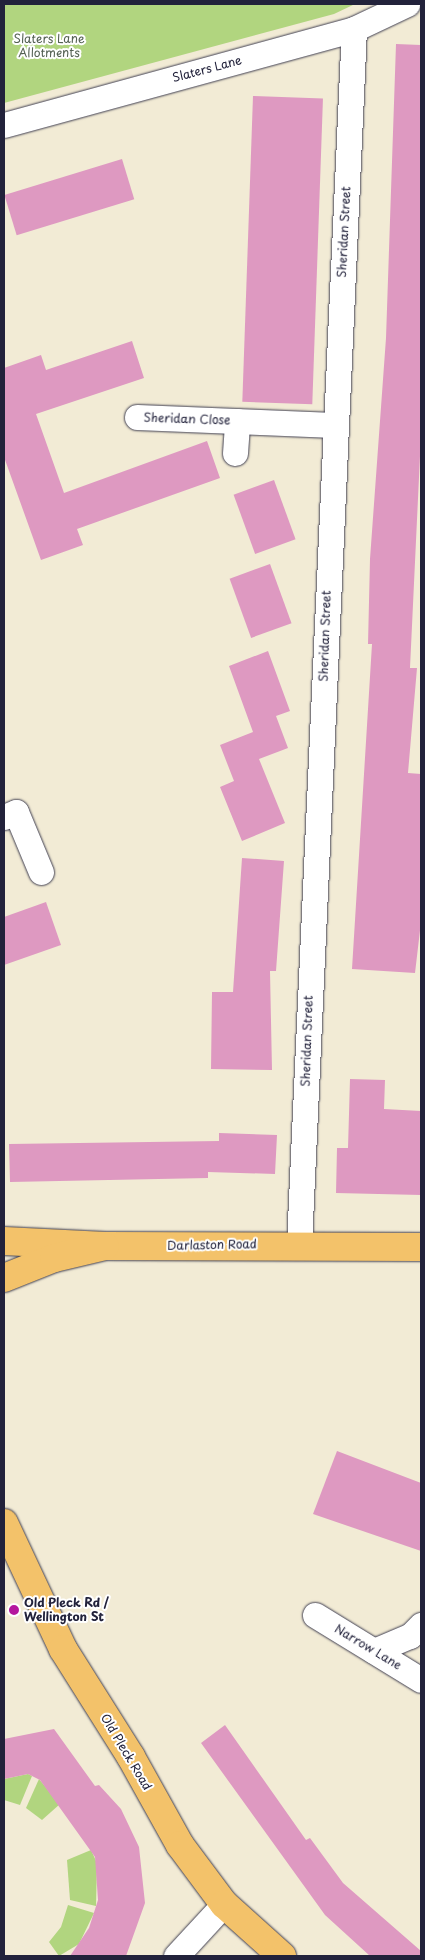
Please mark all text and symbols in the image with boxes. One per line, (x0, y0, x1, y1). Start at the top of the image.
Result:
park label: Slaters Lane Allotments (13, 32, 85, 60)
street label: Slaters Lane (170, 53, 244, 85)
street label: Sheridan Street (334, 186, 354, 278)
street label: Sheridan Close (144, 410, 230, 428)
street label: Sheridan Street (316, 590, 334, 682)
street label: Sheridan Street (298, 995, 316, 1087)
street label: Darlaston Road (167, 1237, 257, 1253)
place label: Old Pleck Rd / Wellington St (24, 1596, 110, 1624)
marker: Old Pleck Rd / Wellington St (8, 1604, 20, 1616)
street label: Narrow Lane (332, 1621, 404, 1673)
street label: Old Pleck Road (97, 1711, 155, 1793)

